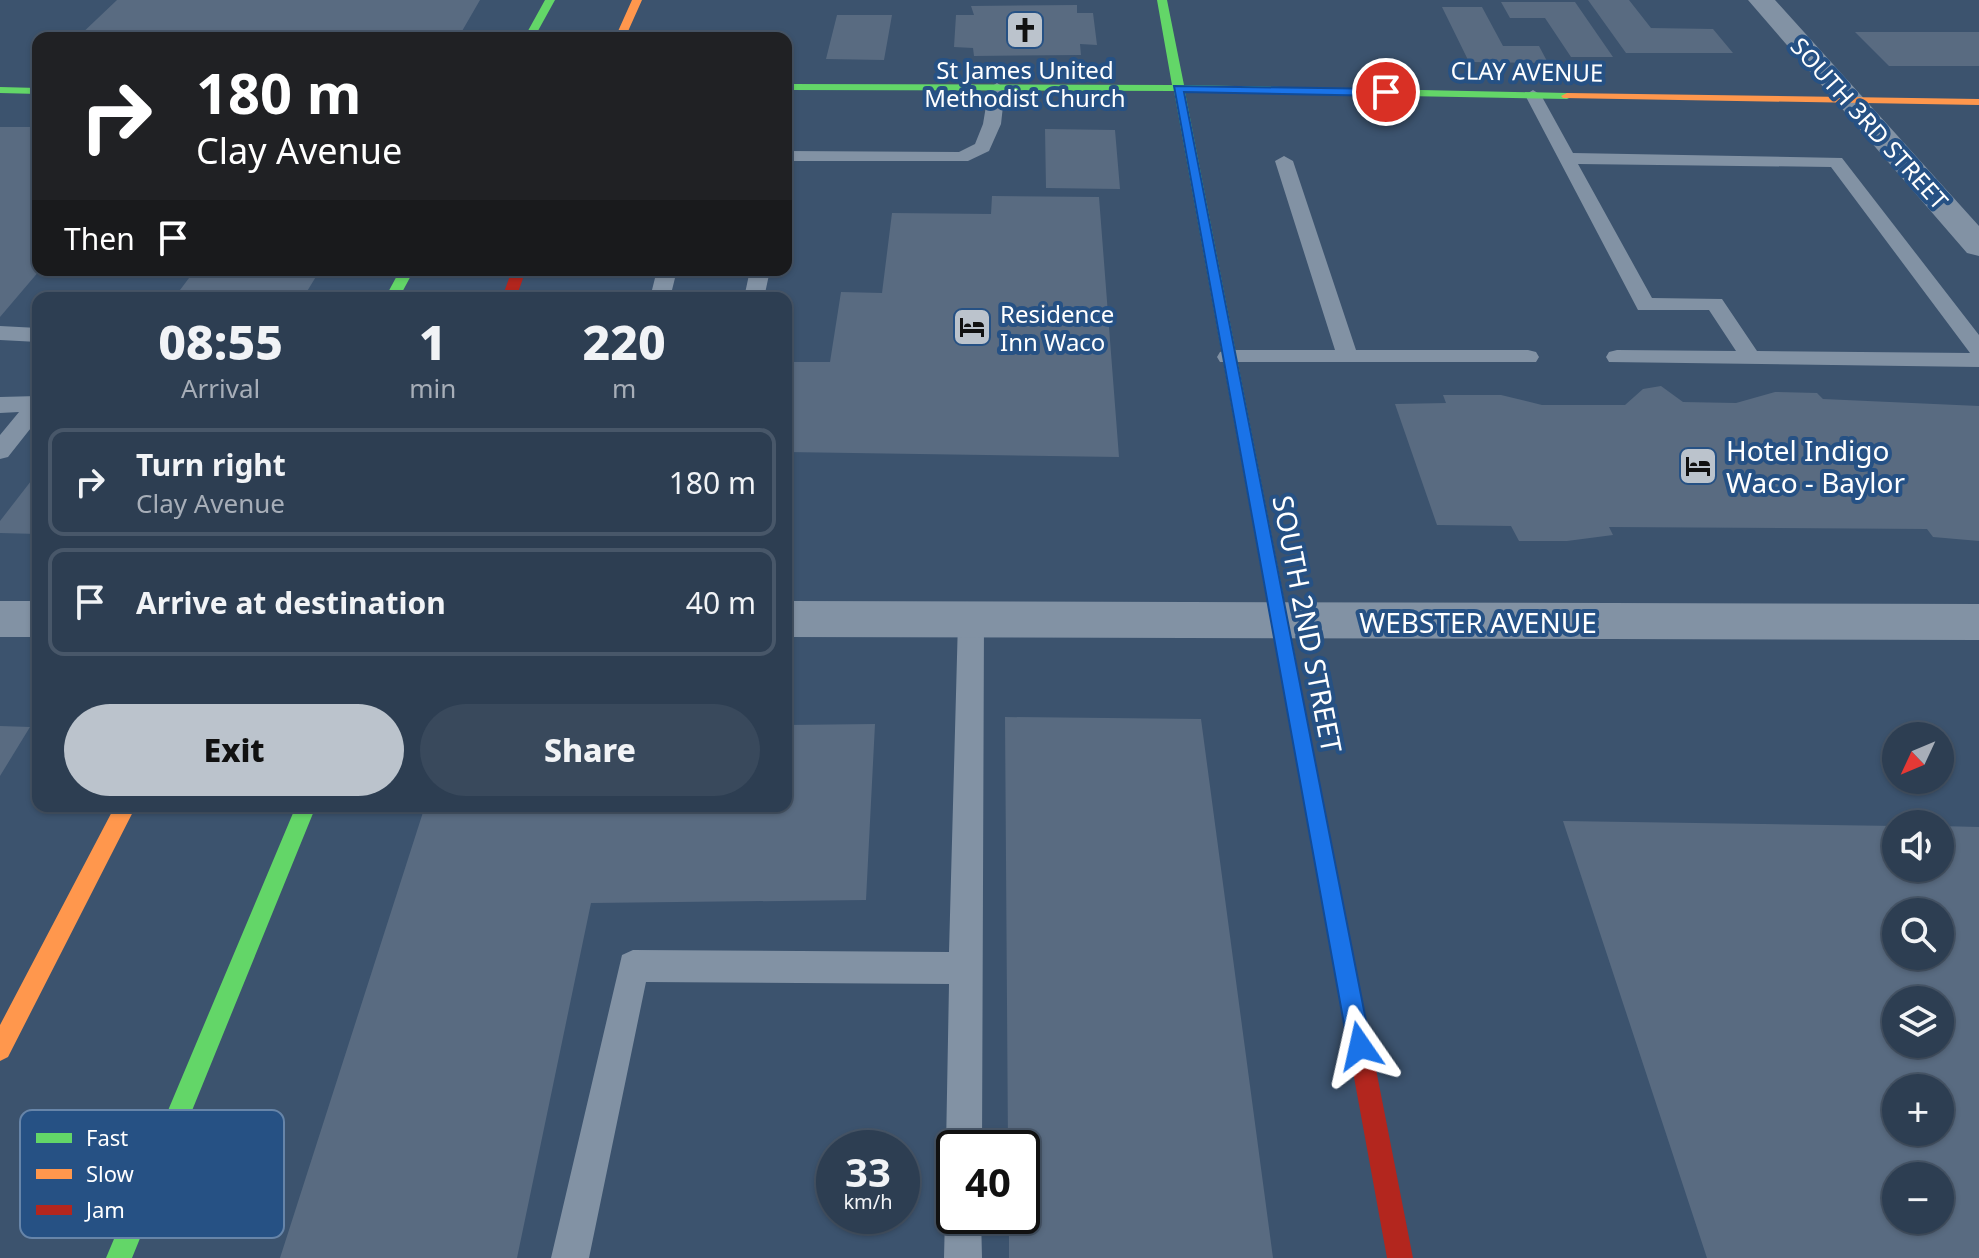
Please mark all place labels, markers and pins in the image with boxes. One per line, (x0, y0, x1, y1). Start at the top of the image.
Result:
church icon: St James United Methodist Church (1004, 9, 1046, 51)
place label: St James United Methodist Church (924, 53, 1126, 114)
pin (1352, 58, 1420, 126)
place label: Residence Inn Waco (1000, 297, 1114, 358)
hotel icon: Residence Inn Waco (951, 306, 993, 348)
place label: Hotel Indigo Waco - Baylor (1726, 431, 1905, 501)
hotel icon: Hotel Indigo Waco - Baylor (1677, 445, 1719, 487)

